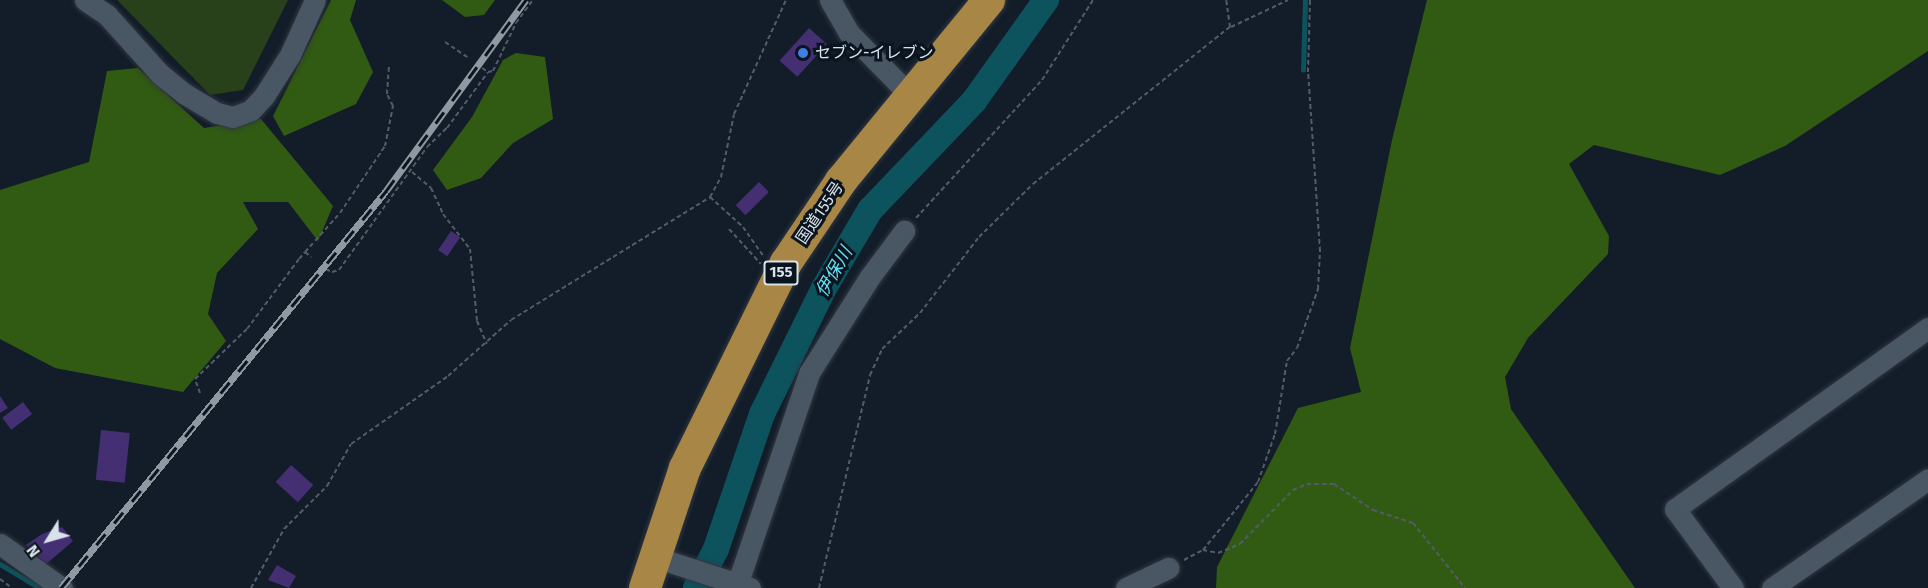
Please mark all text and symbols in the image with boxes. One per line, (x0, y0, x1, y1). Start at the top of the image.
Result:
place label: セブン-イレブン (815, 43, 933, 63)
marker: セブン-イレブン (796, 46, 810, 60)
street label: 国道155号 (792, 178, 848, 248)
water label: 伊保川 (811, 243, 857, 301)
road number: 155 (763, 261, 799, 285)
north arrow (18, 510, 78, 570)
text: N (22, 541, 44, 561)

